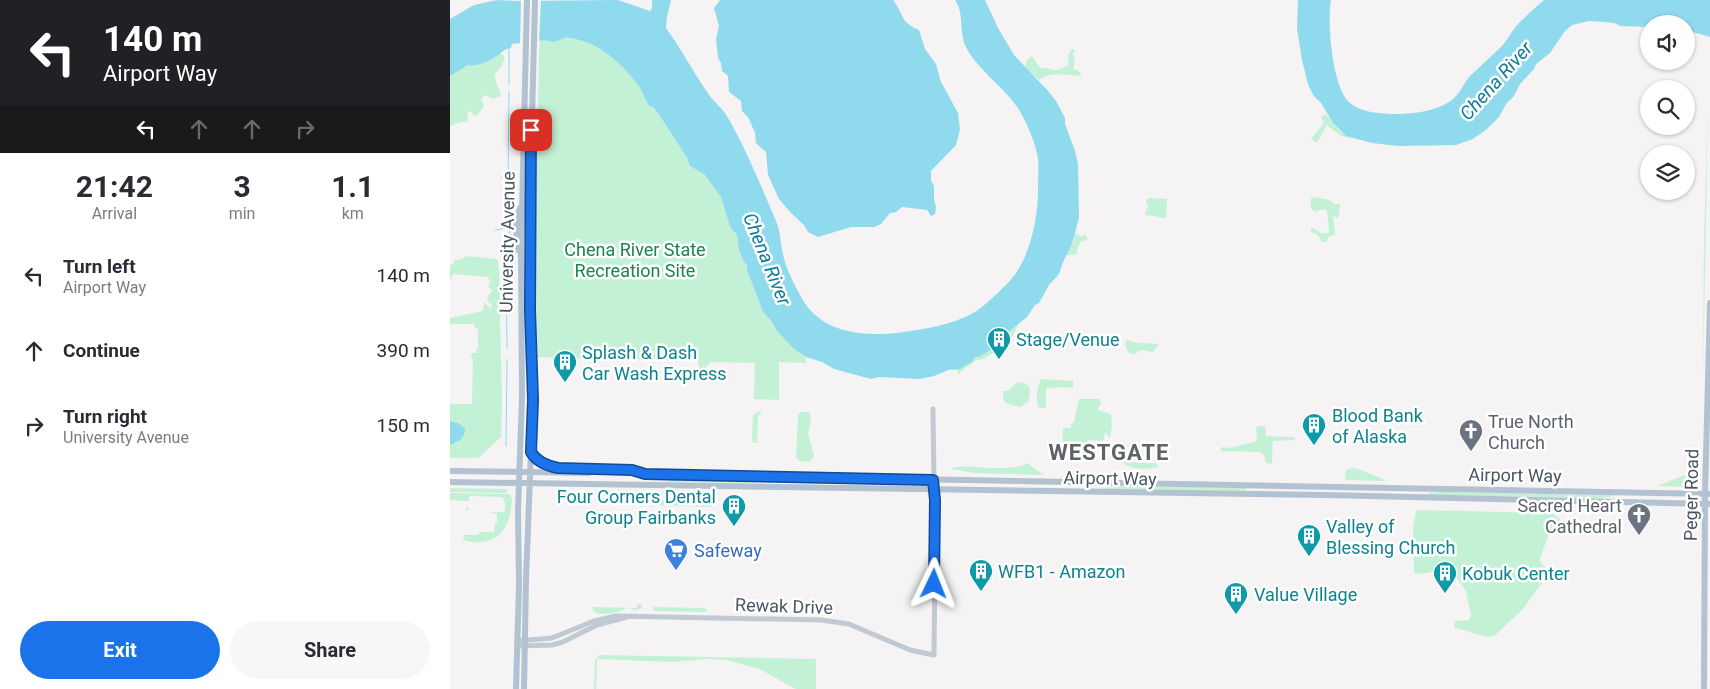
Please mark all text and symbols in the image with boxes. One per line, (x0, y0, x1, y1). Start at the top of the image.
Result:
map controls (1640, 15, 1695, 200)
button: sound (1640, 15, 1695, 70)
text: 140 m (103, 19, 202, 60)
icon: left (20, 20, 85, 85)
water label: Chena River (1455, 37, 1538, 125)
text: Airport Way (103, 61, 217, 86)
button: search (1640, 80, 1695, 135)
pin (510, 109, 552, 151)
icon: left (132, 115, 160, 143)
icon: ahead (185, 115, 213, 143)
icon: ahead (238, 115, 266, 143)
icon: right (291, 115, 319, 143)
icon: arrive (517, 116, 545, 144)
button: layers (1640, 145, 1695, 200)
text: 21:42 (76, 169, 153, 204)
text: 3 (233, 169, 251, 204)
text: 1.1 (331, 169, 374, 204)
street label: University Avenue (495, 171, 519, 313)
text: Arrival (92, 204, 137, 223)
text: min (229, 204, 255, 223)
text: km (342, 204, 364, 223)
water label: Chena River (738, 210, 796, 309)
park label: Chena River State Recreation Site (564, 239, 706, 281)
text: Turn left (63, 255, 136, 278)
icon: left (20, 262, 48, 290)
text: 140 m (377, 264, 430, 287)
text: Airport Way (63, 278, 146, 297)
building icon: Stage/Venue (986, 326, 1012, 360)
place label: Stage/Venue (1016, 329, 1119, 350)
icon: ahead (20, 337, 48, 365)
text: Continue (63, 339, 140, 362)
text: 390 m (377, 339, 430, 362)
place label: Splash & Dash Car Wash Express (582, 342, 727, 384)
building icon: Splash & Dash Car Wash Express (552, 349, 578, 383)
text: Turn right (63, 405, 147, 428)
place label: Blood Bank of Alaska (1332, 405, 1424, 447)
place label: True North Church (1488, 411, 1574, 453)
icon: right (20, 412, 48, 440)
building icon: Blood Bank of Alaska (1301, 412, 1327, 446)
text: 150 m (377, 414, 430, 437)
church icon: True North Church (1458, 418, 1484, 452)
text: University Avenue (63, 428, 189, 447)
district label: WESTGATE (1049, 440, 1169, 465)
street label: Peger Road (1680, 449, 1702, 541)
street label: Airport Way (1468, 464, 1562, 486)
street label: Airport Way (1063, 467, 1157, 489)
place label: Four Corners Dental Group Fairbanks (557, 486, 716, 528)
building icon: Four Corners Dental Group Fairbanks (721, 493, 747, 527)
place label: Sacred Heart Cathedral (1517, 495, 1622, 537)
church icon: Sacred Heart Cathedral (1626, 502, 1652, 536)
place label: Valley of Blessing Church (1326, 516, 1455, 558)
building icon: Valley of Blessing Church (1296, 523, 1322, 557)
supermarket icon: Safeway (663, 537, 689, 571)
place label: Safeway (694, 540, 762, 561)
position arrow (907, 557, 959, 609)
building icon: WFB1 - Amazon (968, 558, 994, 592)
building icon: Kobuk Center (1432, 560, 1458, 594)
place label: WFB1 - Amazon (998, 561, 1125, 582)
place label: Kobuk Center (1462, 563, 1570, 584)
building icon: Value Village (1223, 581, 1249, 615)
place label: Value Village (1254, 584, 1357, 605)
street label: Rewak Drive (735, 594, 833, 618)
button: Exit (20, 621, 220, 679)
button: Share (230, 621, 430, 679)

